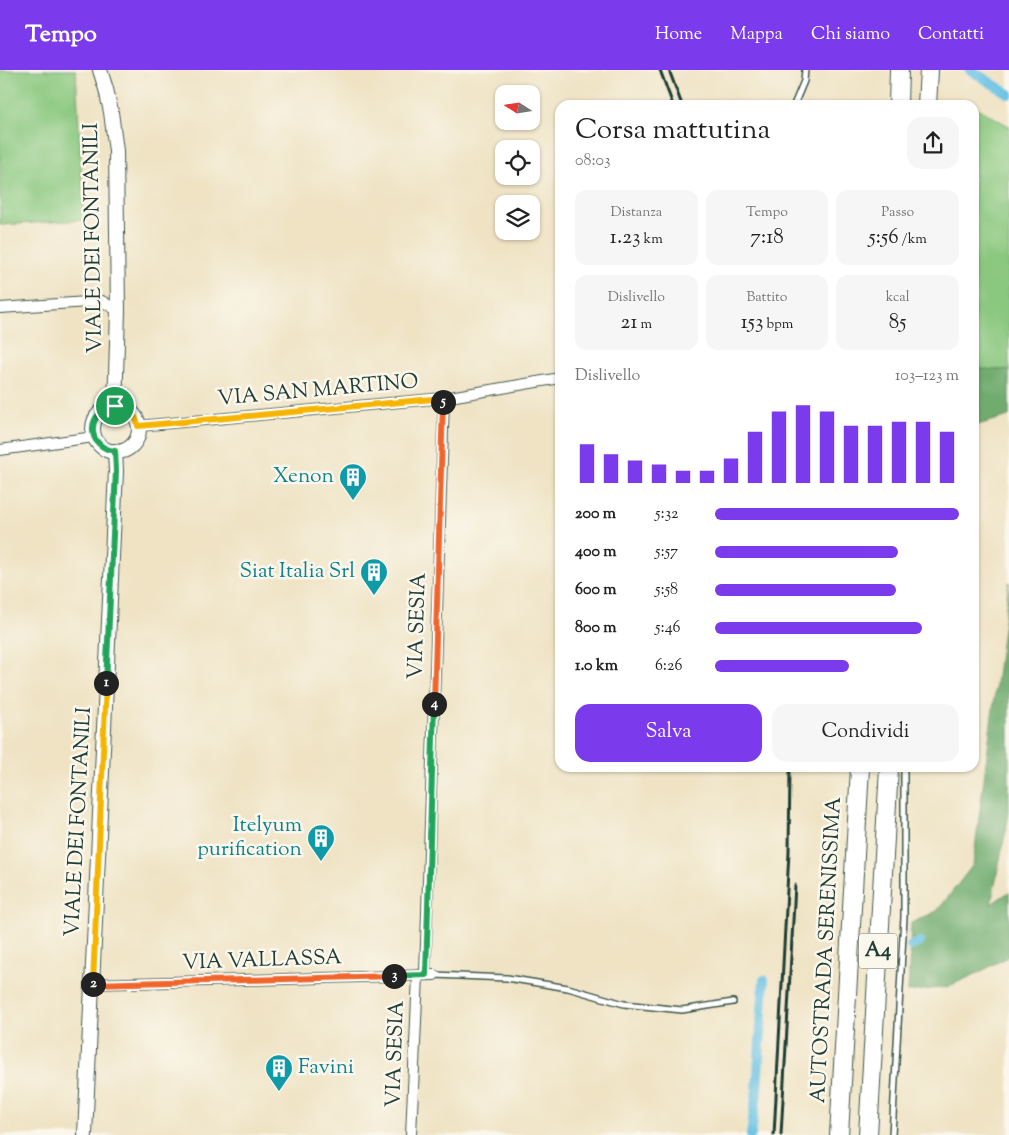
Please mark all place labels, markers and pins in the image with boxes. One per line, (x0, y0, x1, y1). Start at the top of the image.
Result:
pin (94, 385, 136, 427)
pin: 5 (430, 390, 456, 414)
place label: Xenon (273, 462, 334, 492)
building icon: Xenon (338, 462, 368, 501)
place label: Siat Italia Srl (240, 557, 355, 587)
building icon: Siat Italia Srl (359, 557, 389, 596)
pin: 1 (94, 670, 118, 696)
pin: 4 (422, 692, 446, 716)
place label: Itelyum purification (197, 811, 302, 865)
building icon: Itelyum purification (306, 823, 336, 862)
pin: 3 (382, 964, 406, 988)
pin: 2 (80, 972, 106, 996)
building icon: Favini (264, 1053, 294, 1092)
place label: Favini (298, 1053, 354, 1083)

